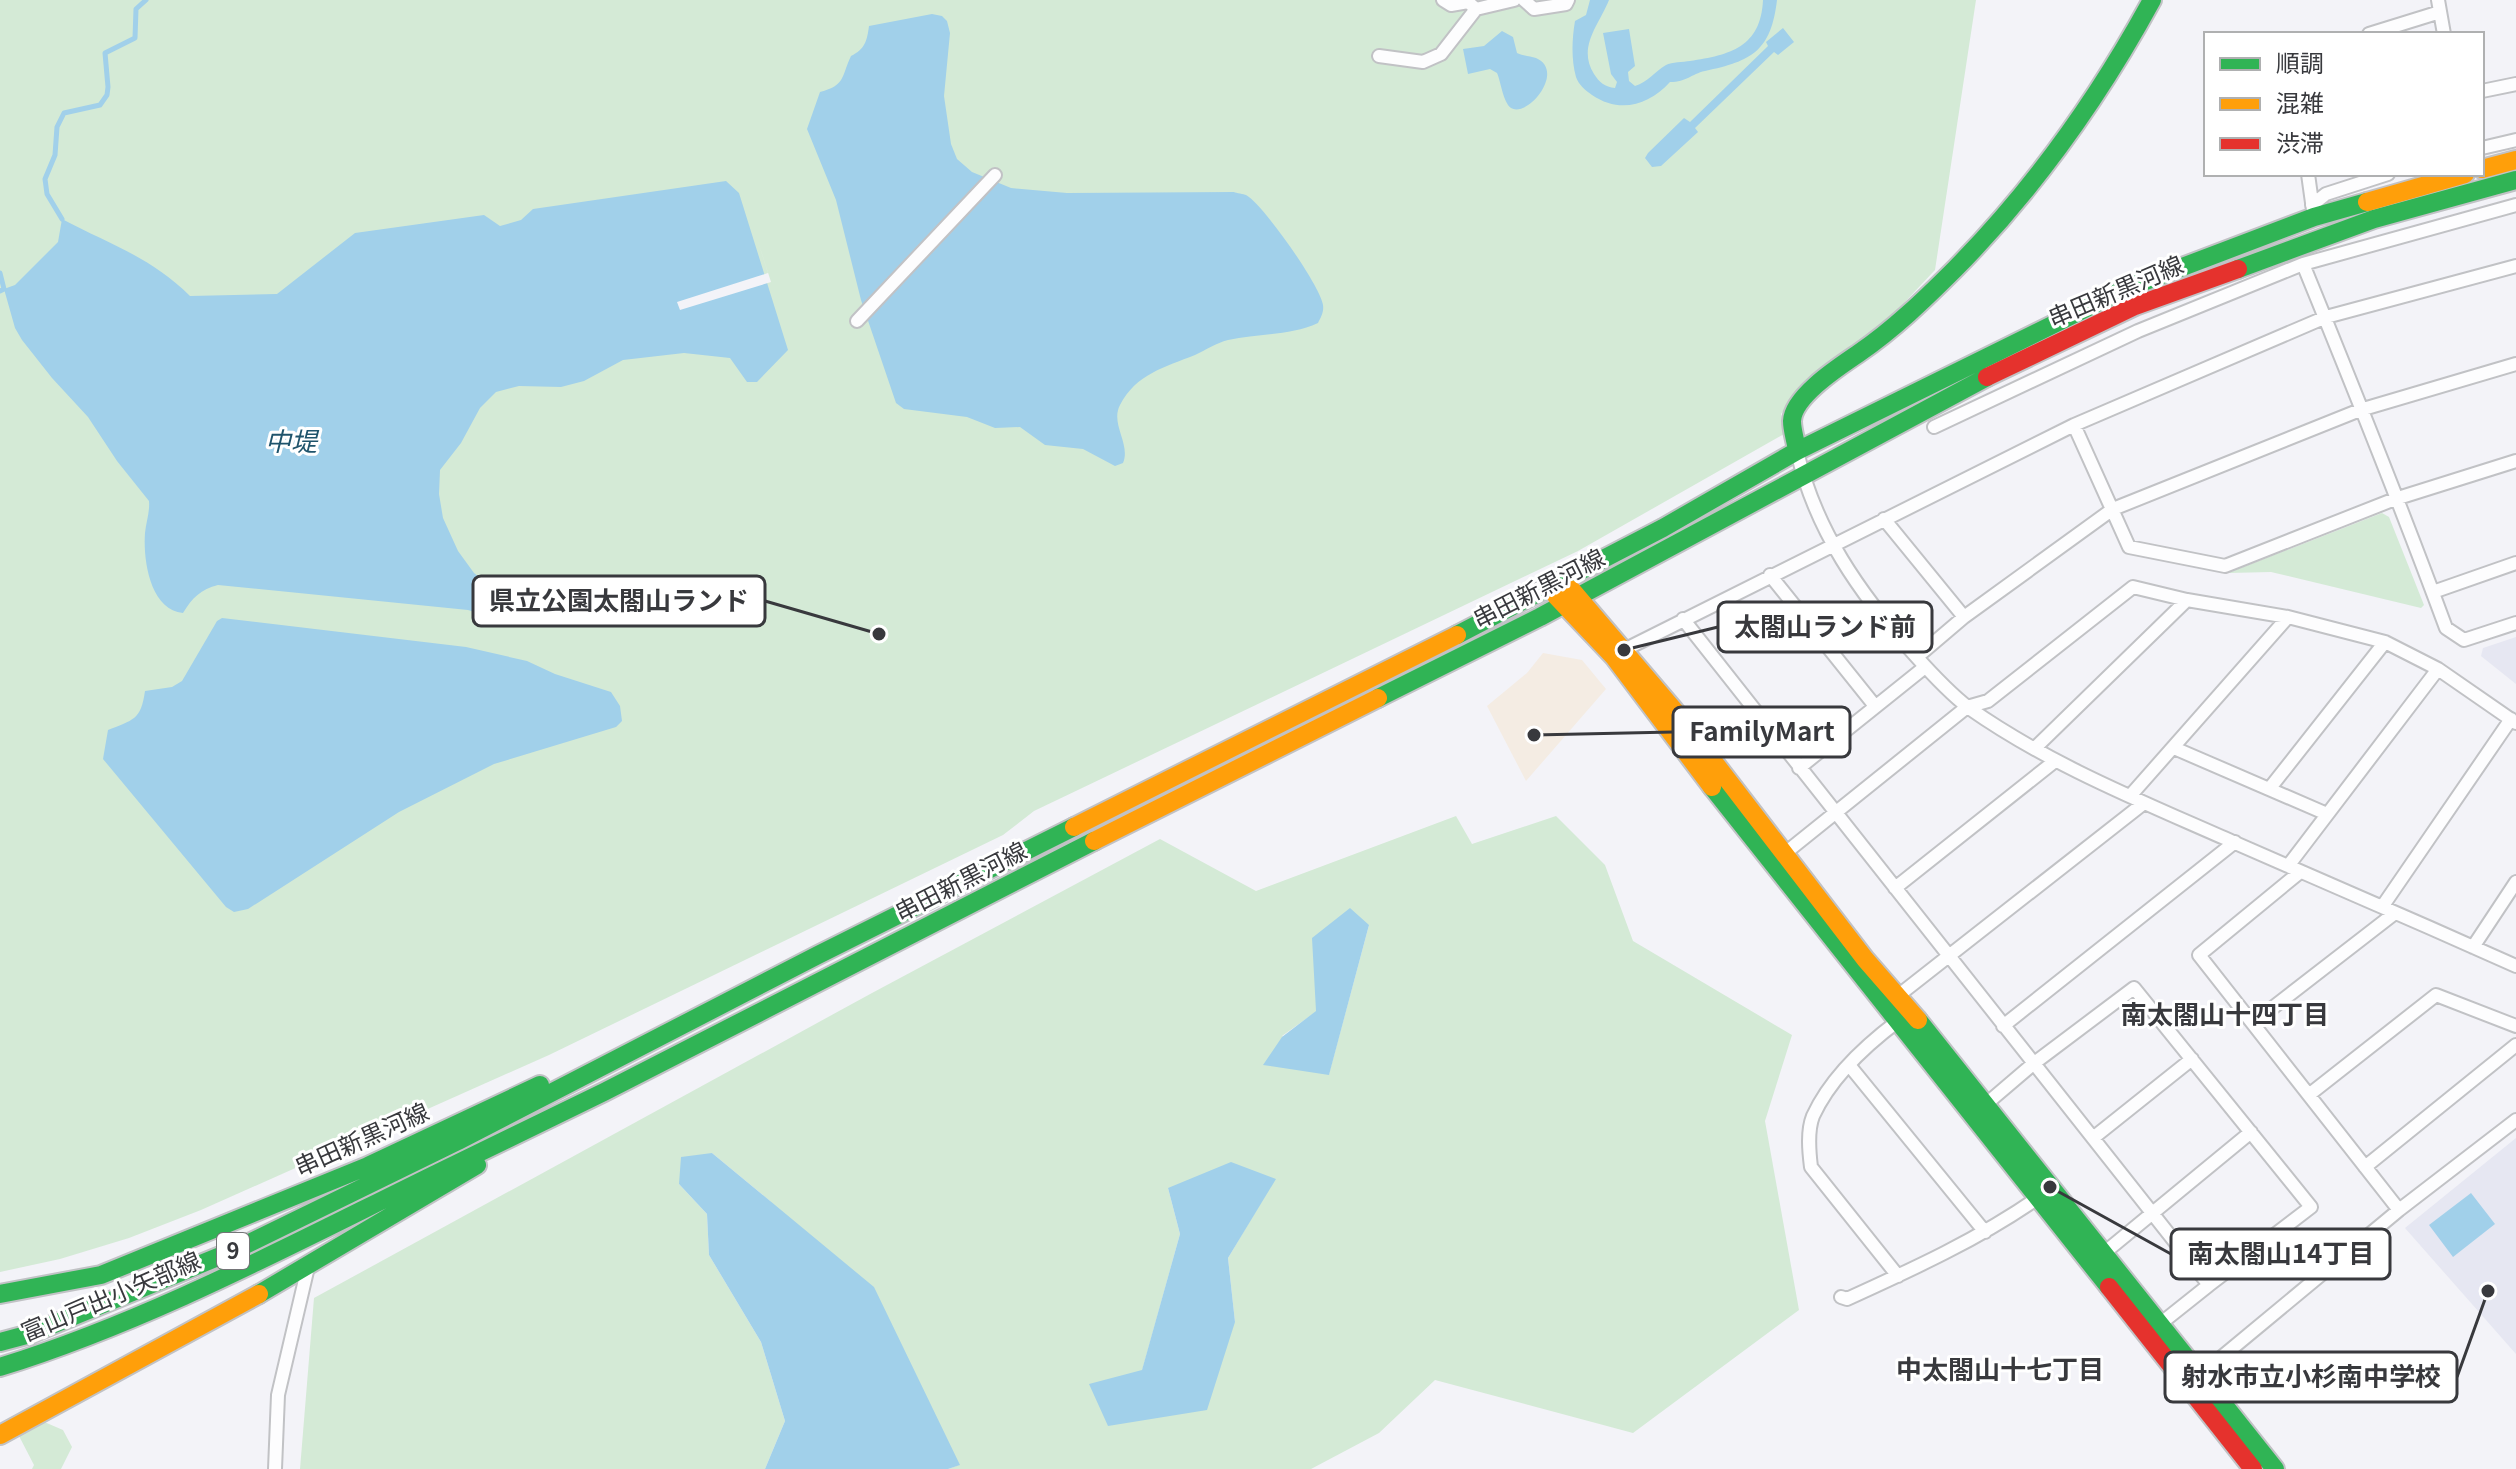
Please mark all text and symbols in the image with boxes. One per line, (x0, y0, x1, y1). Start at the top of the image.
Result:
legend (2204, 32, 2484, 176)
text: 順調 (2276, 44, 2324, 79)
text: 混雑 (2276, 84, 2324, 119)
text: 渋滞 (2276, 124, 2324, 159)
street label: 串田新黒河線 (2042, 245, 2188, 334)
water label: 中堤 (265, 421, 320, 458)
street label: 串田新黒河線 (1466, 538, 1610, 635)
callout: 県立公園太閤山ランド (473, 576, 765, 626)
text: 県立公園太閤山ランド (489, 580, 749, 617)
callout: 太閤山ランド前 (1718, 602, 1932, 652)
text: 太閤山ランド前 (1734, 606, 1916, 643)
callout: FamilyMart (1673, 707, 1850, 757)
text: FamilyMart (1689, 711, 1835, 748)
street label: 串田新黒河線 (888, 831, 1032, 928)
district label: 南太閤山十四丁目 (2121, 994, 2329, 1031)
street label: 串田新黒河線 (288, 1092, 434, 1183)
callout: 南太閤山14丁目 (2171, 1229, 2390, 1279)
road number: 9 (217, 1233, 249, 1269)
text: 南太閤山14丁目 (2188, 1233, 2374, 1270)
street label: 富山戸出小矢部線 (15, 1241, 205, 1348)
district label: 中太閤山十七丁目 (1896, 1349, 2104, 1386)
callout: 射水市立小杉南中学校 (2165, 1352, 2457, 1402)
text: 射水市立小杉南中学校 (2181, 1356, 2441, 1393)

